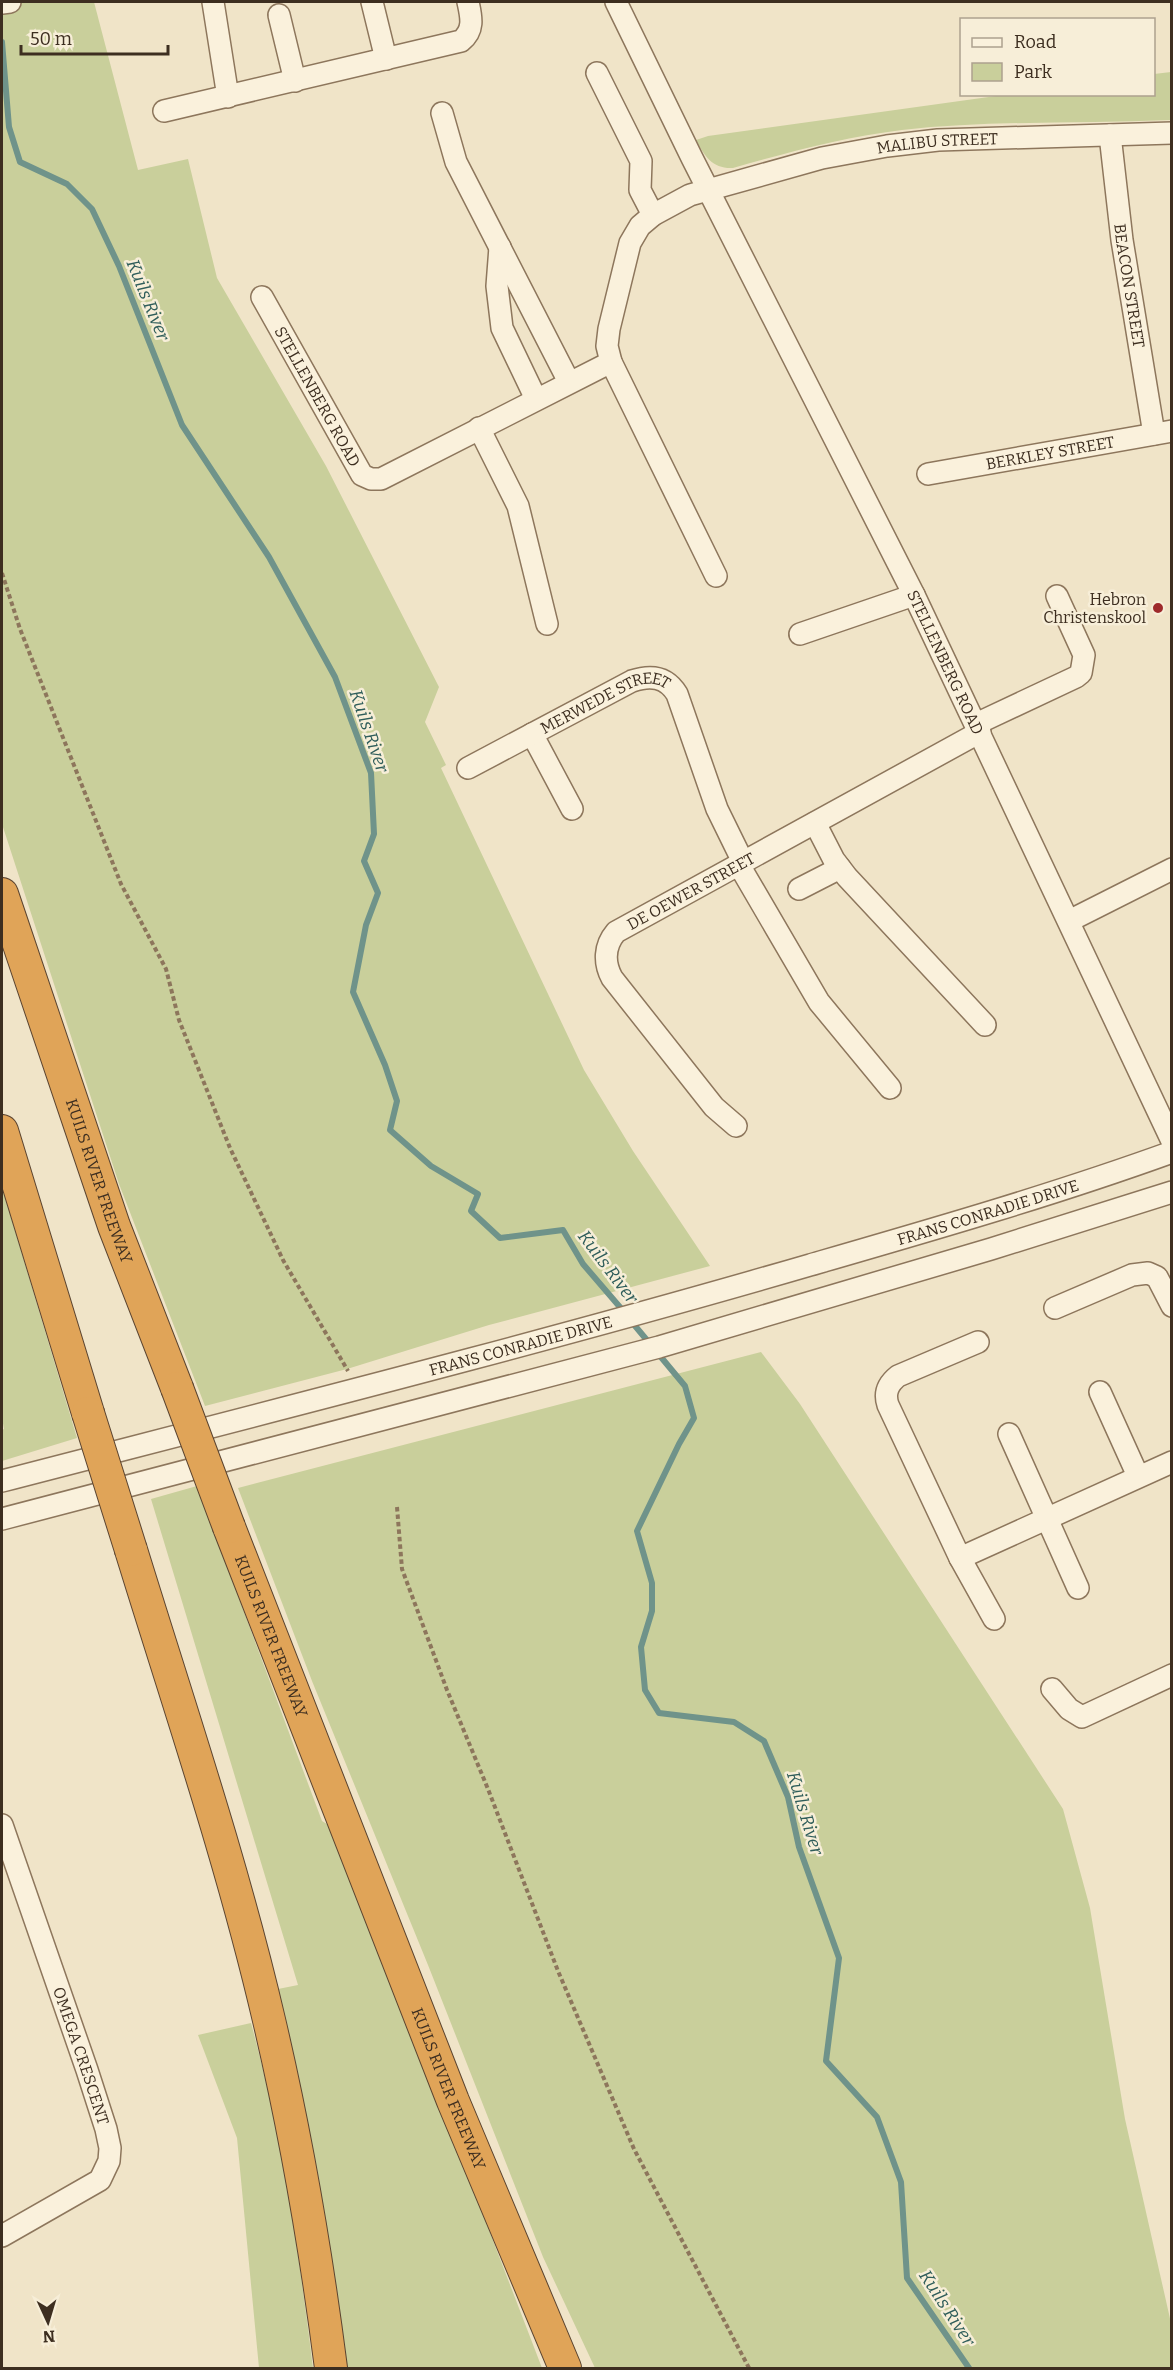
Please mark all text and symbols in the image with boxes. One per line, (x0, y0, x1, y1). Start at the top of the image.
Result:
scale bar (21, 18, 168, 56)
legend (960, 18, 1155, 96)
text: 50 m (30, 28, 72, 50)
text: Road (1014, 31, 1057, 53)
text: Park (1014, 61, 1053, 83)
street label: MALIBU STREET (875, 129, 998, 157)
street label: BEACON STREET (1111, 223, 1149, 349)
water label: Kuils River (122, 256, 175, 345)
street label: STELLENBERG ROAD (271, 323, 365, 470)
street label: BERKLEY STREET (984, 432, 1116, 473)
street label: STELLENBERG ROAD (903, 587, 988, 738)
place label: Hebron Christenskool (1043, 590, 1146, 627)
marker: Hebron Christenskool (1151, 601, 1165, 615)
street label: MERWEDE STREET (537, 668, 674, 737)
water label: Kuils River (345, 687, 394, 776)
street label: DE OEWER STREET (624, 848, 758, 934)
street label: KUILS RIVER FREEWAY (62, 1096, 137, 1267)
street label: FRANS CONRADIE DRIVE (895, 1175, 1081, 1249)
water label: Kuils River (573, 1226, 643, 1309)
street label: FRANS CONRADIE DRIVE (427, 1312, 614, 1379)
street label: KUILS RIVER FREEWAY (231, 1552, 312, 1721)
water label: Kuils River (782, 1769, 828, 1858)
street label: OMEGA CRESCENT (49, 1984, 113, 2127)
street label: KUILS RIVER FREEWAY (408, 2005, 490, 2173)
water label: Kuils River (914, 2266, 980, 2351)
north arrow (18, 2292, 78, 2352)
text: N (42, 2327, 56, 2346)

